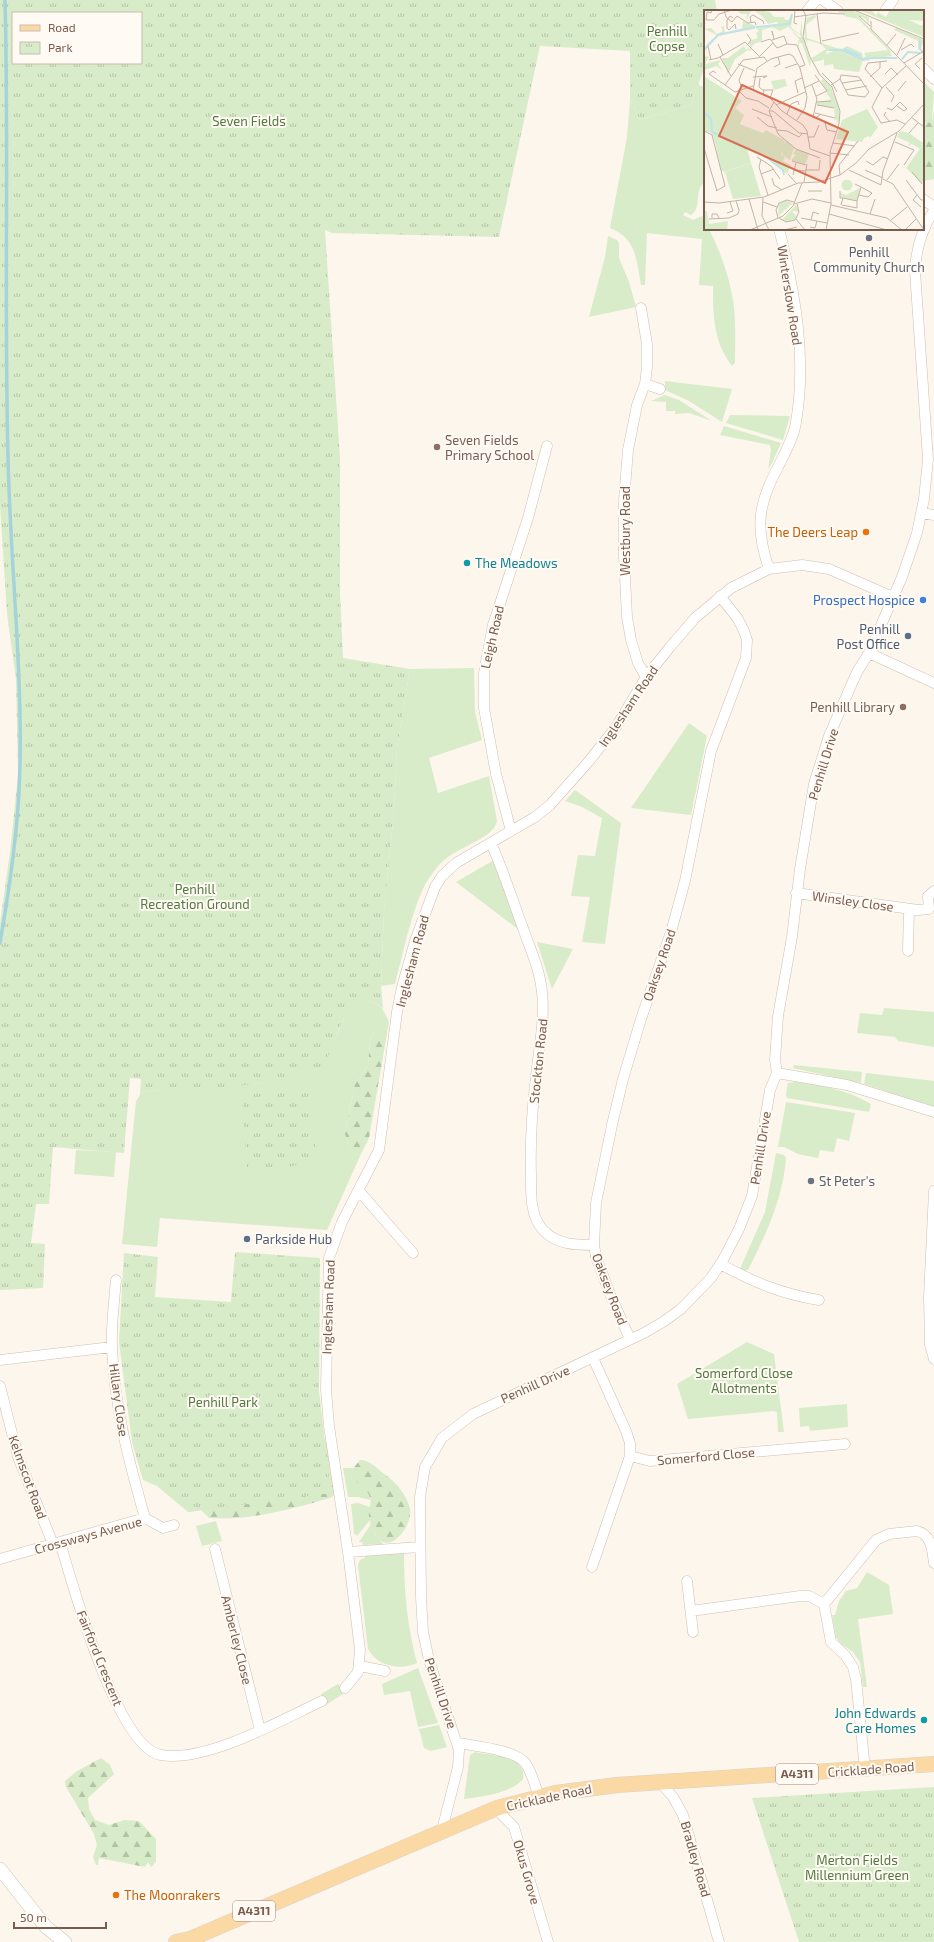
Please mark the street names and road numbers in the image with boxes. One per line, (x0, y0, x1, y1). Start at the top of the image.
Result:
street label: Winterslow Road (774, 244, 806, 346)
street label: Westbury Road (617, 486, 633, 576)
street label: Leigh Road (477, 604, 507, 670)
street label: Inglesham Road (595, 662, 661, 750)
street label: Penhill Drive (805, 726, 841, 802)
street label: Winsley Close (811, 887, 895, 915)
street label: Inglesham Road (392, 913, 432, 1009)
street label: Oaksey Road (639, 927, 679, 1003)
street label: Stockton Road (526, 1018, 550, 1104)
street label: Penhill Drive (746, 1110, 774, 1186)
street label: Oaksey Road (589, 1251, 631, 1327)
street label: Inglesham Road (318, 1259, 338, 1355)
street label: Hillary Close (106, 1362, 132, 1438)
street label: Penhill Drive (498, 1362, 572, 1406)
street label: Kelmscot Road (5, 1433, 51, 1521)
street label: Somerford Close (656, 1444, 756, 1468)
street label: Crossways Avenue (33, 1513, 143, 1557)
street label: Amberley Close (218, 1594, 256, 1686)
street label: Fairford Crescent (74, 1608, 126, 1708)
street label: Penhill Drive (421, 1655, 461, 1731)
street label: Cricklade Road (827, 1758, 915, 1780)
road number: A4311 (776, 1764, 818, 1784)
street label: Cricklade Road (505, 1780, 593, 1814)
street label: Bradley Road (678, 1819, 714, 1899)
street label: Okus Grove (510, 1838, 544, 1906)
road number: A4311 (233, 1901, 275, 1921)

